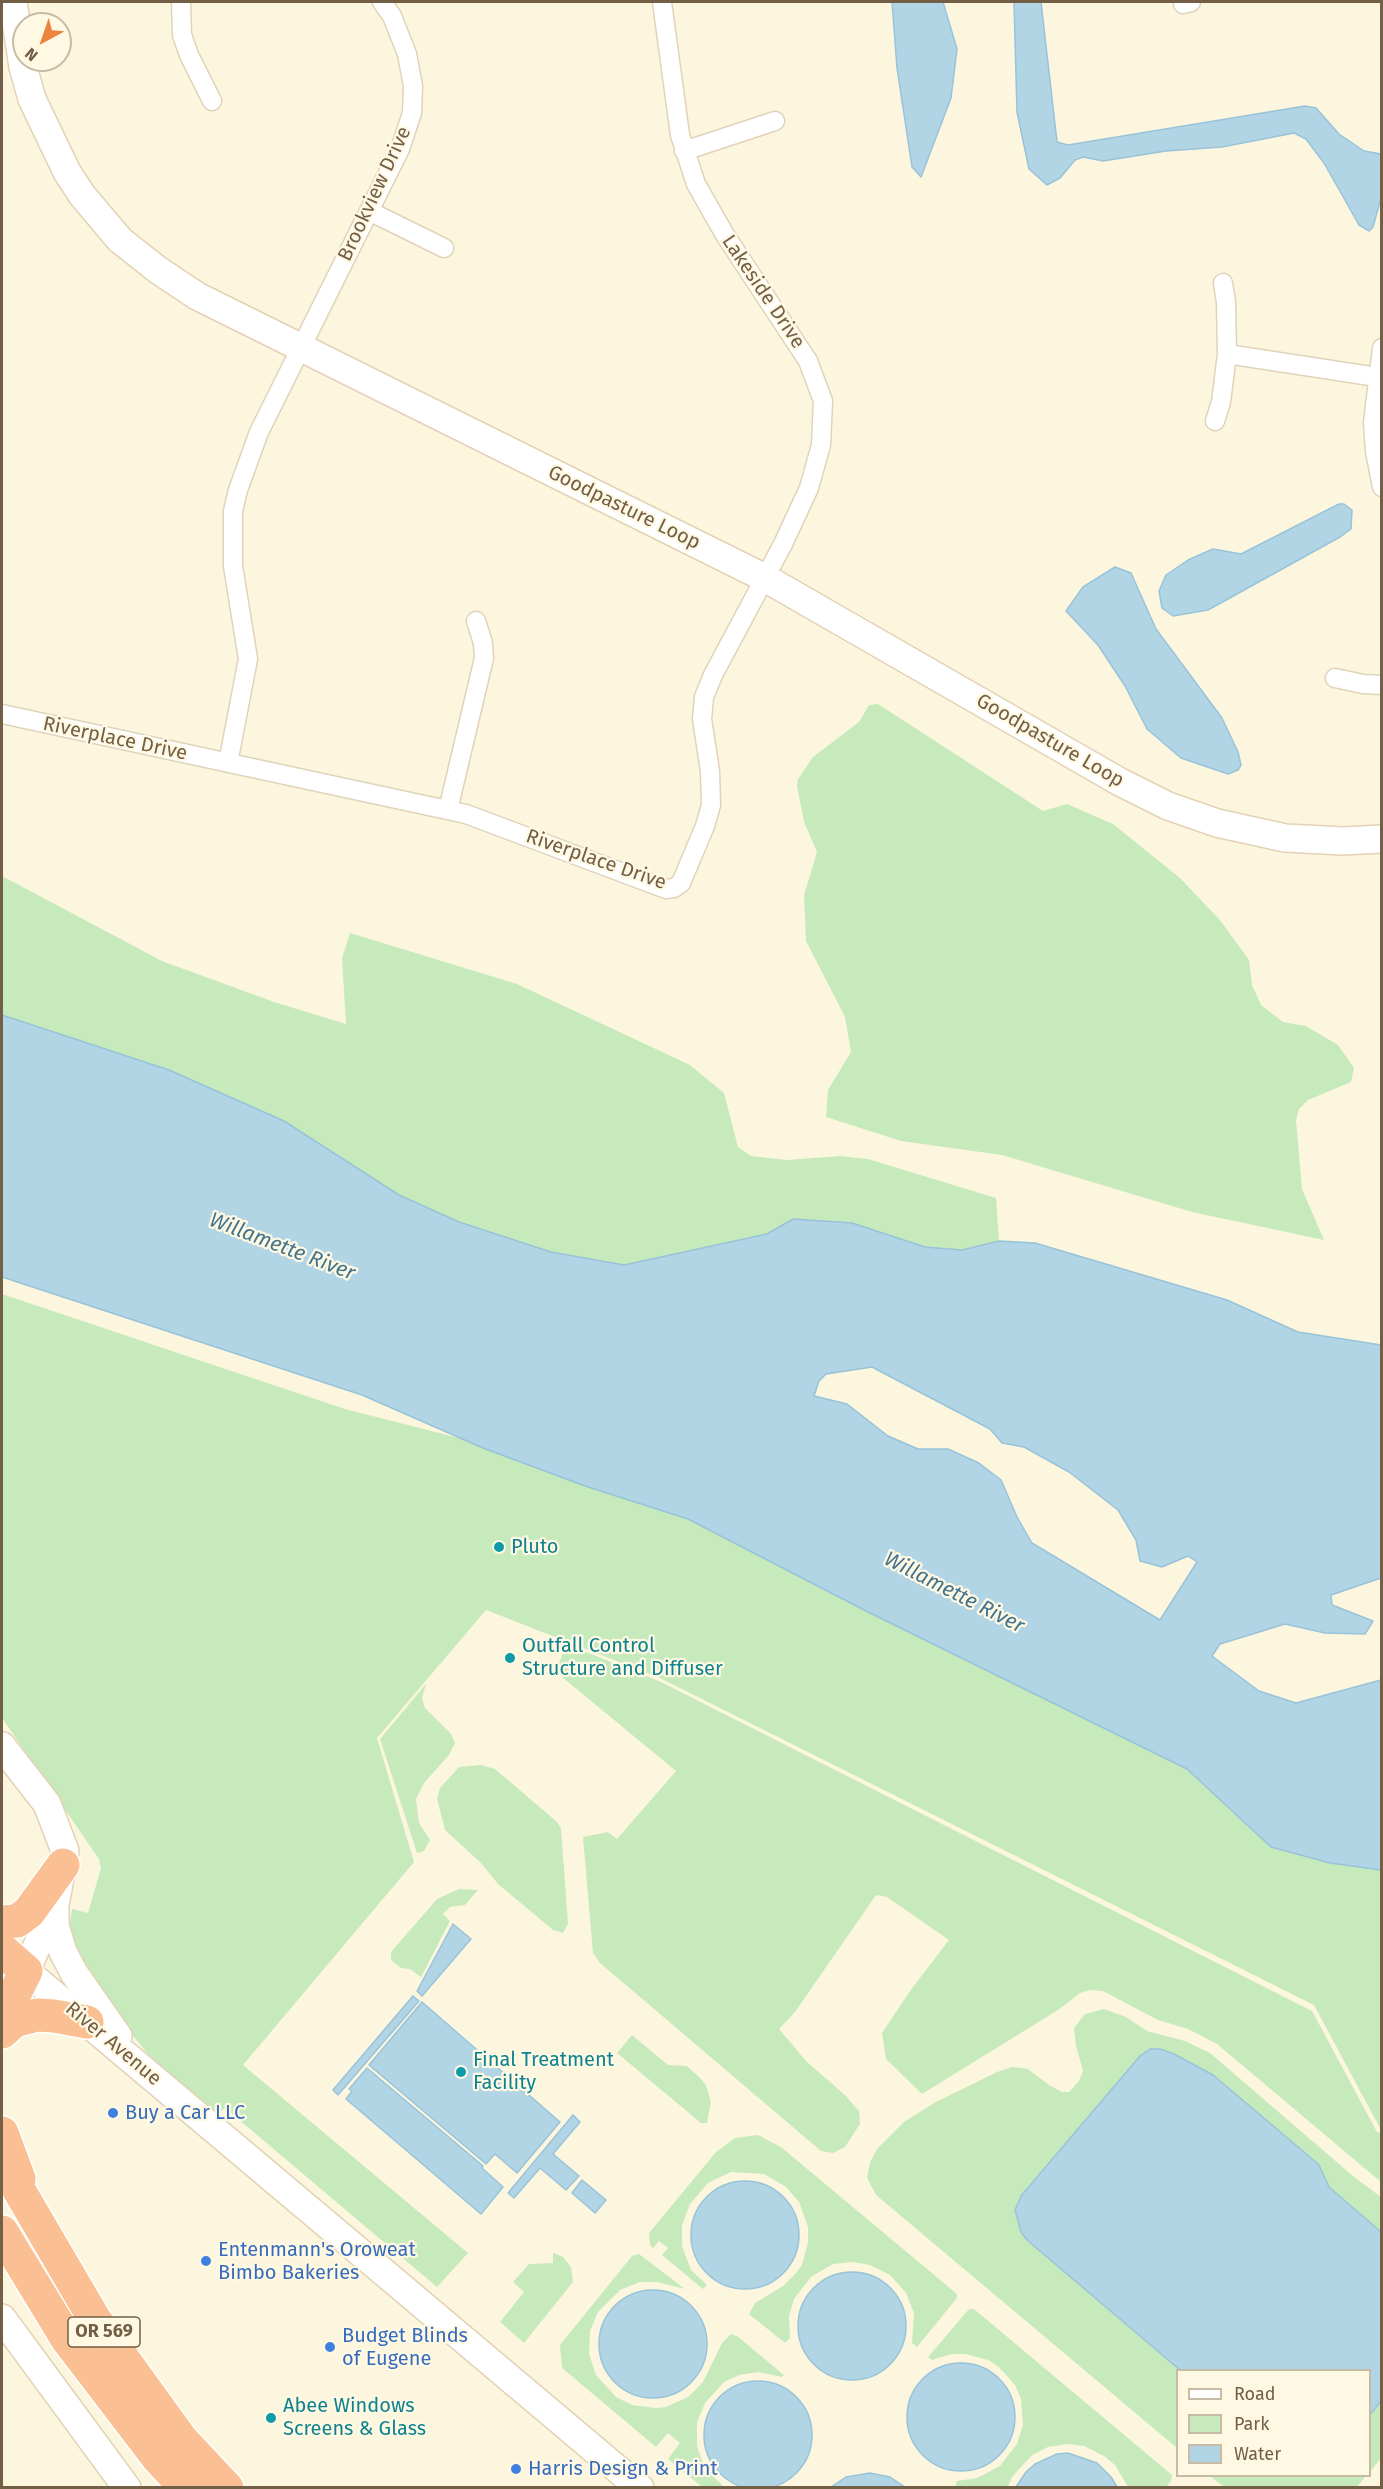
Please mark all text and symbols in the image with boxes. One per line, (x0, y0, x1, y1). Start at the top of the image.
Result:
north arrow (12, 12, 72, 72)
text: N (21, 44, 42, 65)
street label: Brookview Drive (333, 123, 417, 265)
street label: Lakeside Drive (716, 231, 810, 353)
street label: Goodpasture Loop (544, 461, 704, 555)
street label: Goodpasture Loop (972, 689, 1128, 793)
street label: Riverplace Drive (41, 712, 189, 766)
street label: Riverplace Drive (523, 825, 669, 895)
water label: Willamette River (206, 1208, 358, 1286)
place label: Pluto (511, 1535, 559, 1559)
marker: Pluto (492, 1540, 506, 1554)
water label: Willamette River (880, 1547, 1028, 1639)
place label: Outfall Control Structure and Diffuser (522, 1634, 723, 1681)
marker: Outfall Control Structure and Diffuser (503, 1651, 517, 1665)
street label: River Avenue (60, 1997, 166, 2091)
place label: Final Treatment Facility (473, 2048, 614, 2095)
marker: Final Treatment Facility (454, 2065, 468, 2079)
place label: Buy a Car LLC (125, 2101, 245, 2125)
marker: Buy a Car LLC (106, 2106, 120, 2120)
place label: Entenmann's Oroweat Bimbo Bakeries (218, 2238, 416, 2285)
marker: Entenmann's Oroweat Bimbo Bakeries (199, 2254, 213, 2268)
road number: OR 569 (68, 2317, 140, 2347)
place label: Budget Blinds of Eugene (342, 2324, 468, 2371)
marker: Budget Blinds of Eugene (323, 2340, 337, 2354)
legend (1176, 2369, 1371, 2477)
text: Road (1234, 2383, 1276, 2405)
place label: Abee Windows Screens & Glass (283, 2394, 426, 2441)
marker: Abee Windows Screens & Glass (264, 2411, 278, 2425)
text: Park (1234, 2413, 1269, 2435)
text: Water (1234, 2443, 1281, 2465)
place label: Harris Design & Print (528, 2457, 718, 2481)
marker: Harris Design & Print (509, 2462, 523, 2476)

